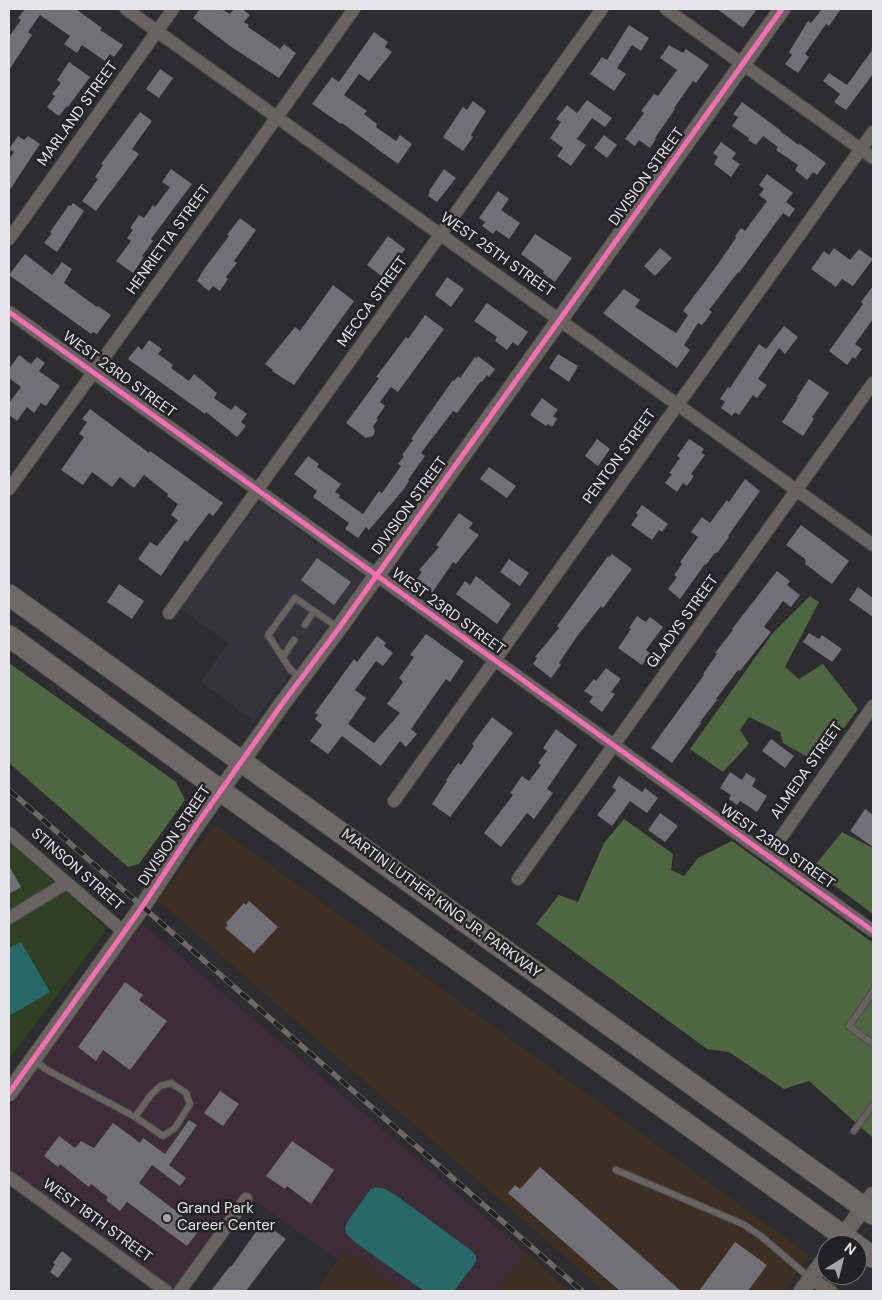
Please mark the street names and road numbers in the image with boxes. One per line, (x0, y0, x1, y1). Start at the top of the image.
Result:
street label: MARLAND STREET (34, 58, 122, 170)
street label: DIVISION STREET (605, 125, 689, 229)
street label: HENRIETTA STREET (123, 182, 215, 298)
street label: WEST 25TH STREET (436, 209, 558, 301)
street label: MECCA STREET (334, 253, 412, 351)
street label: WEST 23RD STREET (59, 328, 179, 422)
street label: PENTON STREET (580, 406, 660, 508)
street label: DIVISION STREET (368, 454, 452, 558)
street label: WEST 23RD STREET (388, 565, 508, 659)
street label: GLADYS STREET (643, 572, 723, 672)
street label: ALMEDA STREET (767, 719, 847, 823)
street label: DIVISION STREET (135, 783, 215, 889)
street label: WEST 23RD STREET (716, 801, 838, 893)
street label: STINSON STREET (27, 825, 127, 915)
street label: MARTIN LUTHER KING JR. PARKWAY (338, 825, 544, 983)
street label: WEST 18TH STREET (39, 1175, 155, 1267)

